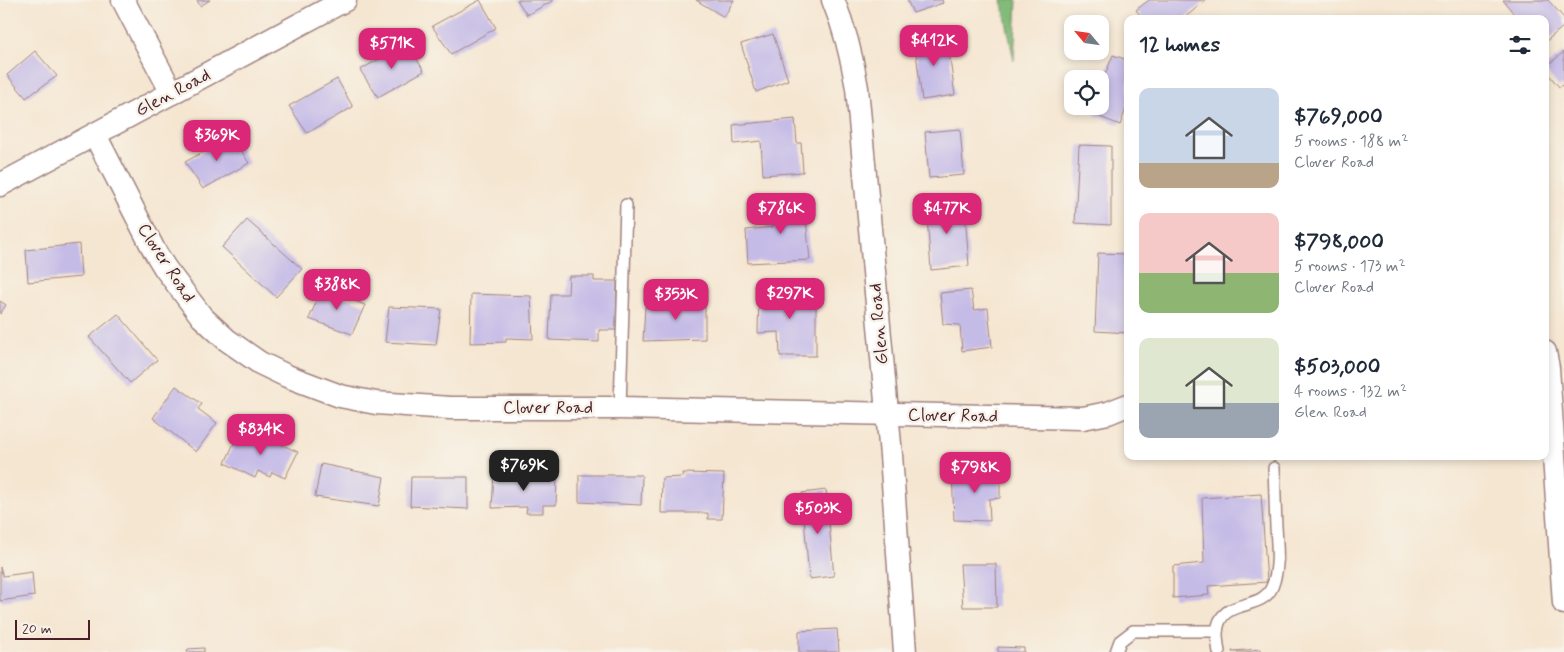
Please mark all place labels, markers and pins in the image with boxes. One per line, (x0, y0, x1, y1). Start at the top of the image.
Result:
pin: $412K (899, 24, 969, 67)
pin: $571K (357, 28, 427, 70)
pin: $369K (182, 120, 252, 162)
pin: $786K (746, 192, 816, 235)
pin: $477K (912, 192, 982, 235)
pin: $388K (302, 268, 372, 311)
pin: $353K (641, 278, 711, 321)
pin: $297K (755, 278, 825, 320)
pin: $834K (226, 414, 296, 456)
pin: $769K (489, 450, 559, 492)
pin: $798K (940, 452, 1010, 494)
pin: $503K (783, 492, 853, 535)

